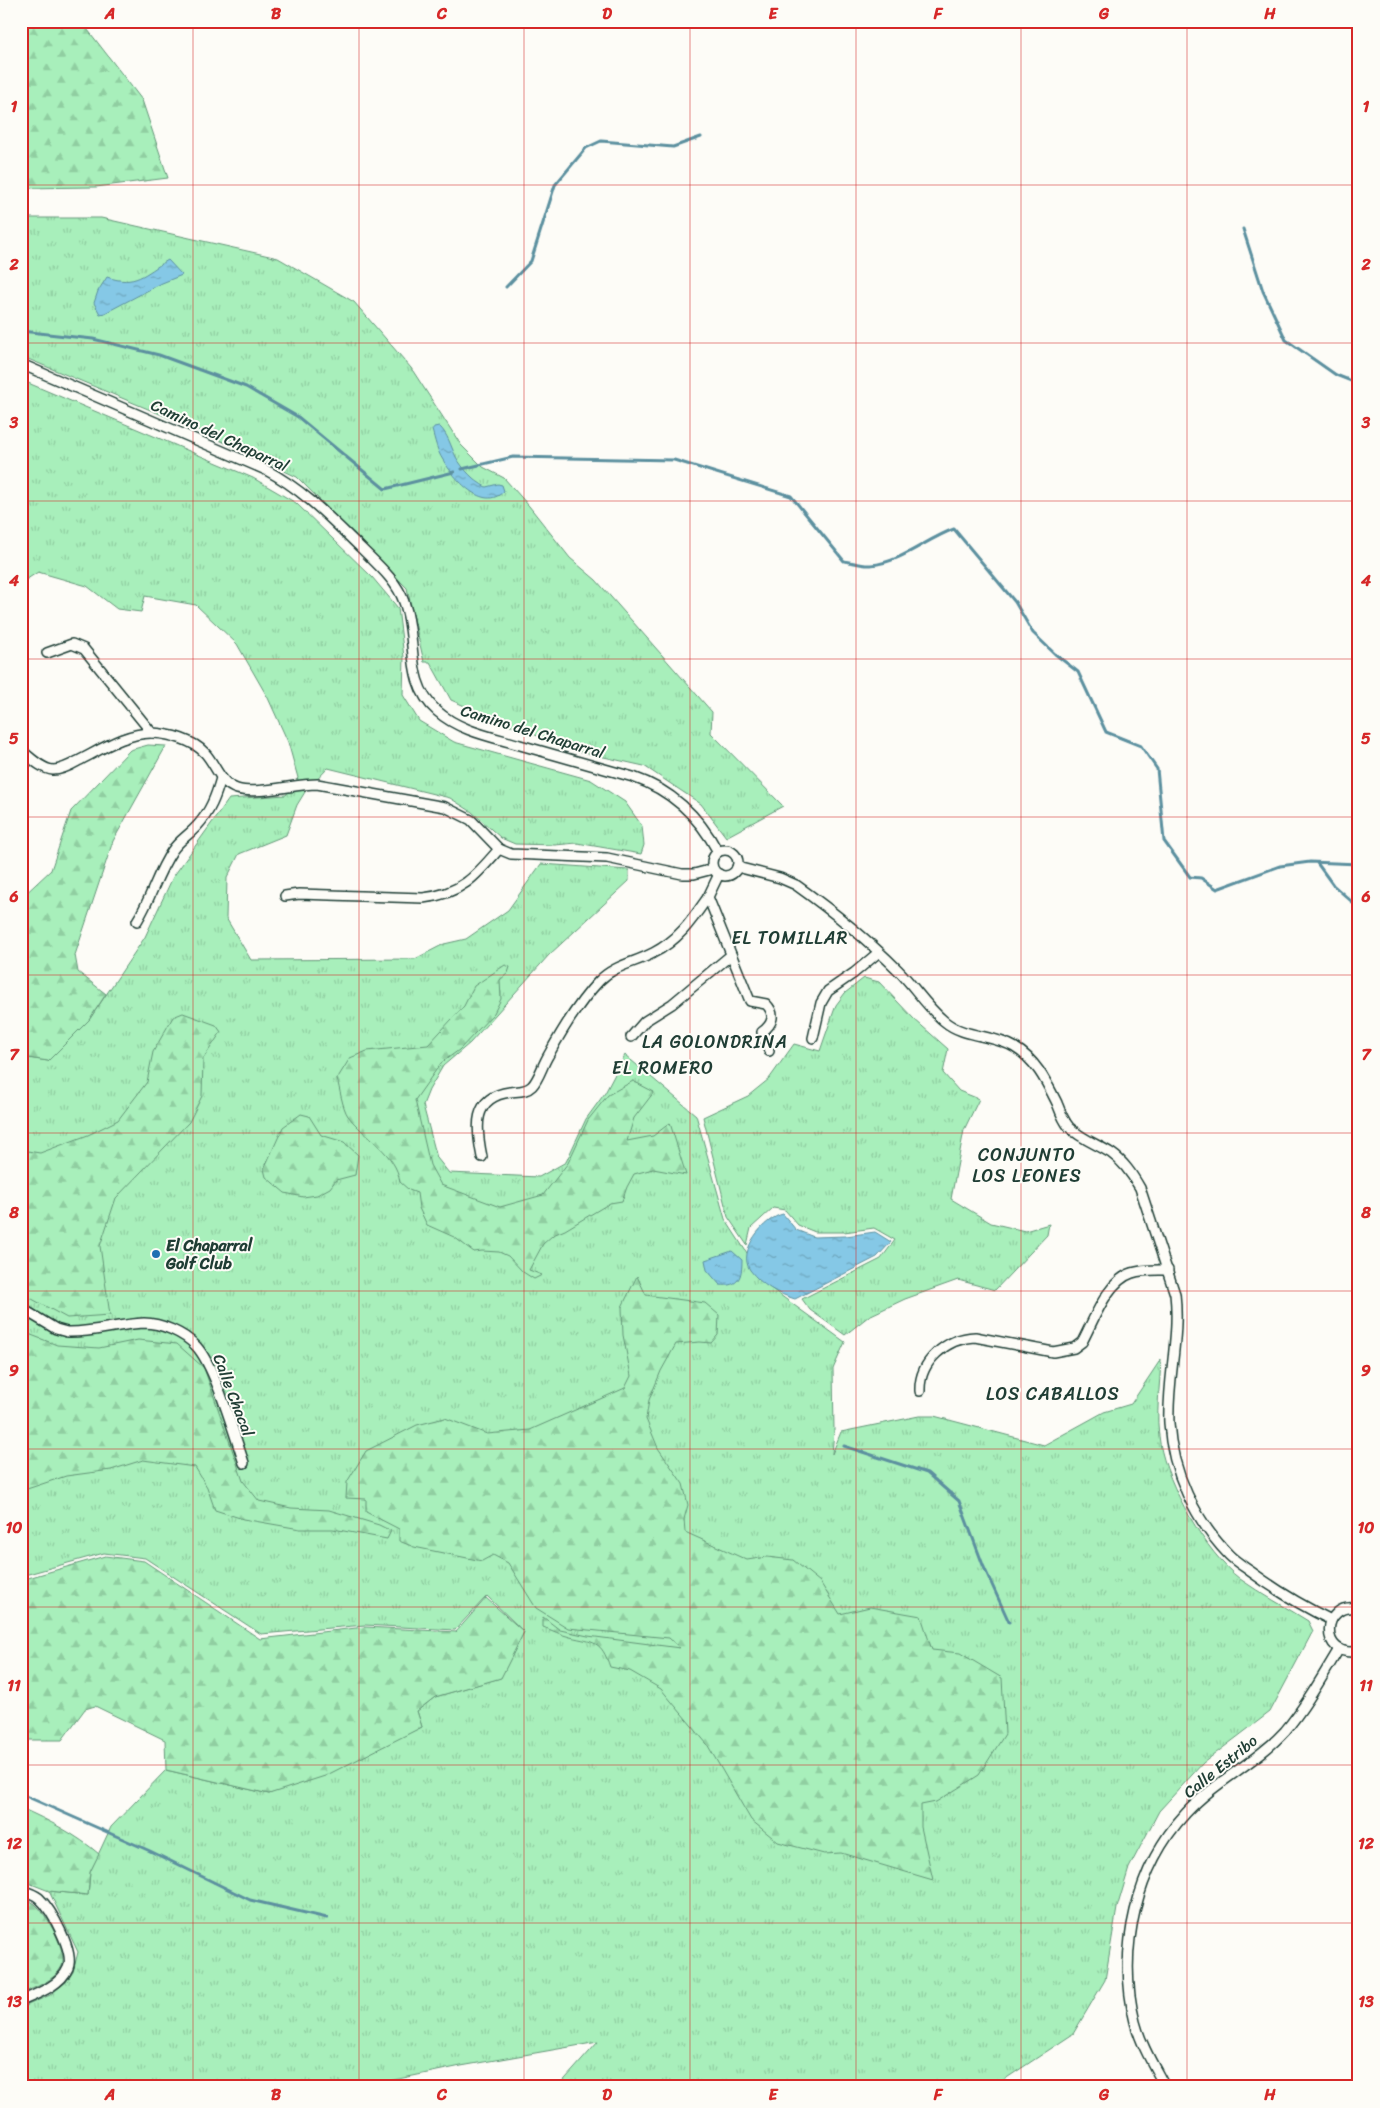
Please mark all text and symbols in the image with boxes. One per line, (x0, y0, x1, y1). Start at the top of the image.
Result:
text: A (104, 0, 115, 28)
text: B (271, 0, 282, 28)
text: C (436, 0, 448, 28)
text: D (602, 0, 612, 28)
text: E (769, 0, 779, 28)
text: F (933, 0, 944, 28)
text: G (1098, 0, 1110, 28)
text: H (1263, 0, 1276, 28)
text: 1 (11, 92, 18, 121)
text: 1 (1363, 92, 1370, 121)
text: 2 (8, 250, 19, 279)
text: 2 (1360, 250, 1371, 279)
street label: Camino del Chaparral (146, 391, 294, 480)
text: 3 (9, 408, 19, 437)
text: 3 (1361, 408, 1371, 437)
text: 4 (8, 566, 19, 595)
text: 4 (1360, 566, 1371, 595)
street label: Camino del Chaparral (457, 696, 609, 767)
text: 5 (9, 724, 19, 753)
text: 5 (1361, 724, 1371, 753)
text: 6 (8, 882, 19, 911)
text: 6 (1360, 882, 1371, 911)
district label: EL TOMILLAR (732, 922, 848, 954)
district label: LA GOLONDRINA (642, 1026, 788, 1058)
text: 7 (9, 1040, 20, 1069)
text: 7 (1361, 1040, 1372, 1069)
district label: EL ROMERO (612, 1052, 714, 1084)
district label: CONJUNTO LOS LEONES (972, 1139, 1082, 1192)
text: 8 (8, 1198, 19, 1227)
text: 8 (1360, 1198, 1371, 1227)
place label: El Chaparral Golf Club (165, 1231, 254, 1278)
marker: El Chaparral Golf Club (150, 1248, 162, 1260)
street label: Calle Chacal (204, 1350, 263, 1441)
text: 9 (9, 1356, 19, 1385)
text: 9 (1361, 1356, 1371, 1385)
district label: LOS CABALLOS (986, 1378, 1120, 1410)
text: 10 (6, 1513, 22, 1542)
text: 10 (1358, 1513, 1374, 1542)
text: 11 (7, 1671, 21, 1700)
text: 11 (1359, 1671, 1373, 1700)
street label: Calle Estribo (1176, 1727, 1264, 1806)
text: 12 (6, 1829, 23, 1858)
text: 12 (1358, 1829, 1375, 1858)
text: 13 (6, 1987, 22, 2016)
text: 13 (1358, 1987, 1374, 2016)
text: A (104, 2080, 115, 2108)
text: B (271, 2080, 282, 2108)
text: C (436, 2080, 448, 2108)
text: D (602, 2080, 612, 2108)
text: E (769, 2080, 779, 2108)
text: F (933, 2080, 944, 2108)
text: G (1098, 2080, 1110, 2108)
text: H (1263, 2080, 1276, 2108)

